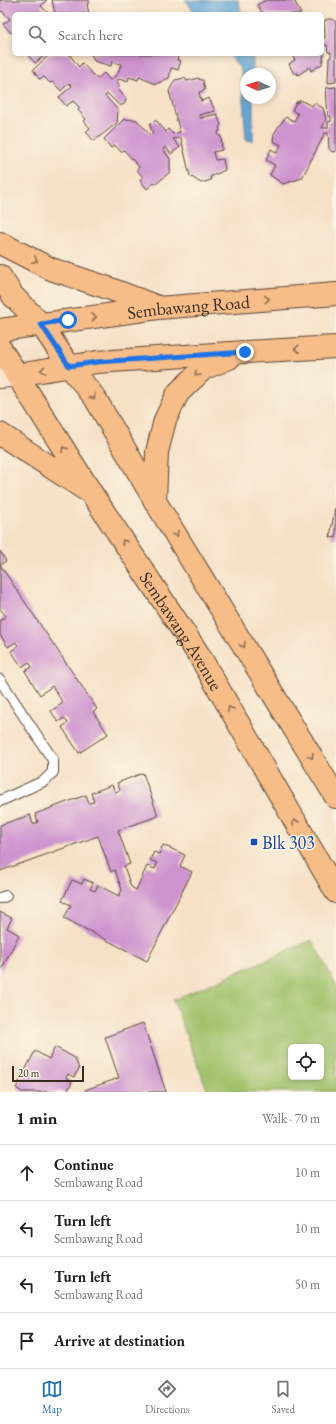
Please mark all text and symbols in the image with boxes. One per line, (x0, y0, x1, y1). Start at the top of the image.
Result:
search box (12, 12, 324, 56)
icon: search (26, 23, 48, 45)
text: Search here (58, 25, 123, 44)
north arrow (240, 68, 276, 104)
one-way arrow (31, 255, 38, 263)
street label: Sembawang Road (126, 289, 252, 324)
one-way arrow (264, 295, 270, 304)
route start (59, 311, 77, 329)
one-way arrow (91, 313, 97, 322)
route end (236, 343, 254, 361)
one-way arrow (294, 345, 300, 354)
one-way arrow (40, 366, 46, 374)
one-way arrow (194, 370, 202, 377)
one-way arrow (88, 393, 96, 400)
one-way arrow (61, 446, 68, 453)
one-way arrow (171, 530, 178, 537)
one-way arrow (121, 539, 129, 546)
street label: Sembawang Avenue (135, 567, 228, 694)
one-way arrow (239, 641, 246, 648)
one-way arrow (228, 706, 235, 713)
one-way arrow (306, 752, 314, 759)
one-way arrow (293, 819, 300, 826)
place label: Blk 303 (262, 831, 315, 854)
marker: Blk 303 (249, 837, 259, 847)
map controls (288, 1044, 324, 1080)
button: locate (288, 1044, 324, 1080)
scale bar (12, 1064, 84, 1083)
text: 20 m (18, 1066, 39, 1080)
text: 1 min (16, 1107, 57, 1129)
text: Walk · 70 m (262, 1110, 320, 1127)
text: Continue (54, 1155, 114, 1174)
icon: ahead (16, 1162, 38, 1184)
text: 10 m (295, 1164, 320, 1181)
text: Sembawang Road (54, 1174, 143, 1191)
text: Turn left (54, 1211, 111, 1230)
icon: left (16, 1218, 38, 1240)
text: 10 m (295, 1220, 320, 1237)
text: Sembawang Road (54, 1230, 143, 1247)
text: Turn left (54, 1267, 111, 1286)
icon: left (16, 1274, 38, 1296)
text: 50 m (295, 1276, 320, 1293)
text: Sembawang Road (54, 1286, 143, 1303)
icon: arrive (16, 1330, 38, 1352)
text: Arrive at destination (54, 1331, 185, 1350)
tab: Map (41, 1378, 63, 1416)
tab: Directions (145, 1378, 189, 1416)
tab: Saved (271, 1378, 295, 1416)

